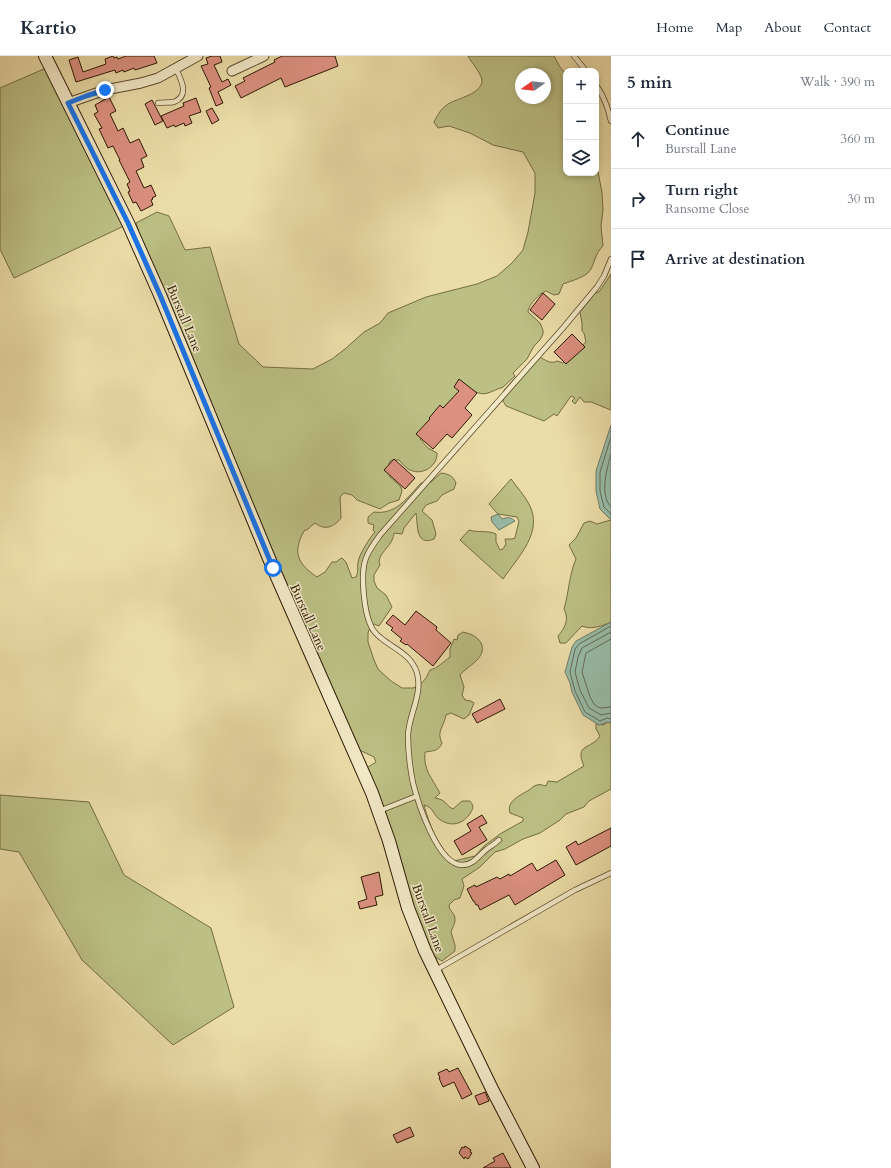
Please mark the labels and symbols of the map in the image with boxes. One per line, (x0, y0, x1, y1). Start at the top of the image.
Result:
north arrow (515, 68, 551, 104)
route end (96, 81, 114, 99)
street label: Burstall Lane (162, 282, 206, 355)
route start (264, 559, 282, 577)
street label: Burstall Lane (285, 581, 331, 654)
street label: Burstall Lane (407, 882, 449, 955)

